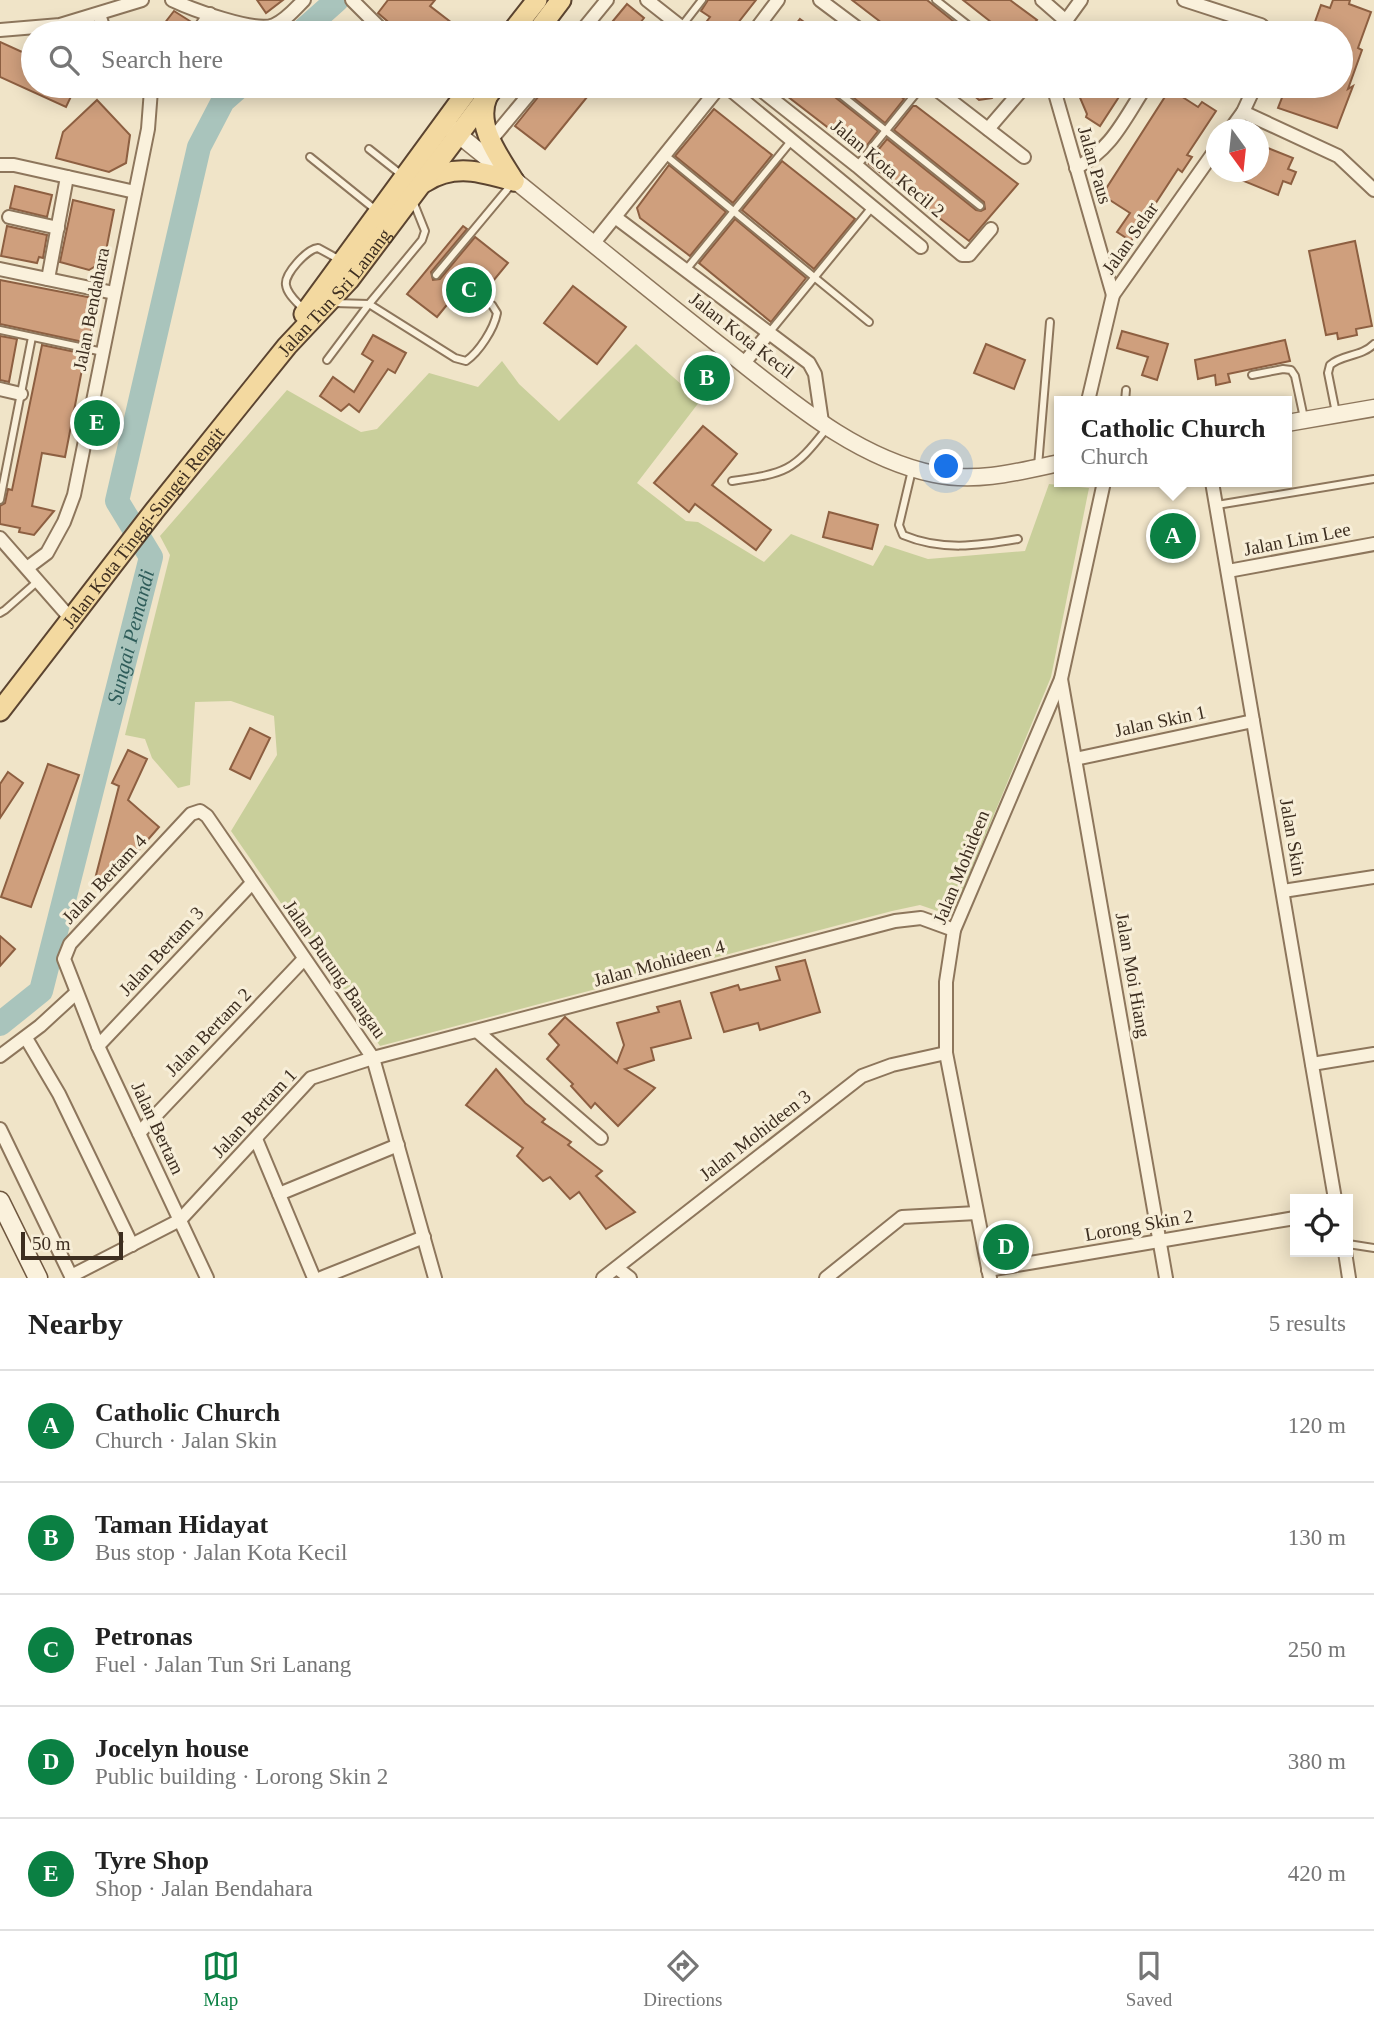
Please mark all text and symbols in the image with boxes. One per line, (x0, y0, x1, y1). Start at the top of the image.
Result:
search box (21, 21, 1353, 98)
icon: search (45, 41, 83, 79)
text: Search here (101, 45, 223, 74)
street label: Jalan Kota Kecil 2 (827, 115, 949, 221)
north arrow (1206, 119, 1269, 182)
street label: Jalan Paus (1074, 124, 1116, 206)
street label: Jalan Selar (1098, 198, 1163, 278)
street label: Jalan Tun Sri Lanang (273, 224, 395, 360)
street label: Jalan Bendahara (69, 245, 113, 372)
pin: C (446, 264, 492, 316)
street label: Jalan Kota Kecil (686, 288, 798, 382)
pin: B (684, 352, 730, 404)
popup (1054, 396, 1292, 487)
pin: E (74, 397, 120, 449)
text: Catholic Church (1080, 414, 1266, 443)
street label: Jalan Kota Tinggi-Sungei Rengit (58, 422, 229, 632)
text: Church (1080, 444, 1148, 469)
your location (929, 449, 963, 483)
pin: A (1150, 510, 1196, 562)
street label: Jalan Lim Lee (1242, 518, 1352, 560)
water label: Sungai Pemandi (102, 567, 159, 707)
street label: Jalan Skin 1 (1112, 701, 1208, 741)
street label: Jalan Skin (1276, 796, 1310, 878)
street label: Jalan Mohideen (929, 807, 994, 927)
street label: Jalan Bertam 4 (57, 830, 151, 928)
street label: Jalan Burung Bangau (279, 896, 391, 1042)
street label: Jalan Bertam 3 (114, 902, 208, 1000)
street label: Jalan Moi Hiang (1112, 911, 1154, 1040)
street label: Jalan Mohideen 4 (591, 935, 727, 991)
street label: Jalan Bertam 2 (161, 984, 255, 1080)
street label: Jalan Bertam 1 (207, 1064, 301, 1162)
street label: Jalan Bertam (127, 1078, 189, 1178)
street label: Jalan Mohideen 3 (695, 1085, 815, 1185)
map controls (1290, 1194, 1353, 1257)
button: locate (1290, 1194, 1353, 1257)
street label: Lorong Skin 2 (1083, 1205, 1195, 1245)
pin: D (983, 1221, 1029, 1273)
scale bar (21, 1229, 122, 1261)
text: 50 m (32, 1233, 71, 1254)
text: Nearby (28, 1307, 123, 1340)
text: 5 results (1269, 1311, 1346, 1336)
text: Catholic Church (95, 1398, 280, 1427)
text: A (43, 1413, 59, 1438)
text: 120 m (1288, 1413, 1346, 1438)
text: Church · Jalan Skin (95, 1428, 277, 1453)
text: Taman Hidayat (95, 1510, 268, 1539)
text: B (43, 1525, 59, 1550)
text: 130 m (1288, 1525, 1346, 1550)
text: Bus stop · Jalan Kota Kecil (95, 1540, 347, 1565)
text: Petronas (95, 1622, 193, 1651)
text: C (43, 1637, 59, 1662)
text: 250 m (1288, 1637, 1346, 1662)
text: Fuel · Jalan Tun Sri Lanang (95, 1652, 351, 1677)
text: Jocelyn house (95, 1734, 249, 1763)
text: D (43, 1749, 59, 1774)
text: 380 m (1288, 1749, 1346, 1774)
text: Public building · Lorong Skin 2 (95, 1764, 388, 1789)
text: Tyre Shop (95, 1846, 209, 1875)
text: E (43, 1861, 59, 1886)
text: 420 m (1288, 1861, 1346, 1886)
text: Shop · Jalan Bendahara (95, 1876, 313, 1901)
tab: Map (202, 1947, 240, 2011)
tab: Directions (643, 1947, 722, 2011)
tab: Saved (1126, 1947, 1172, 2011)

